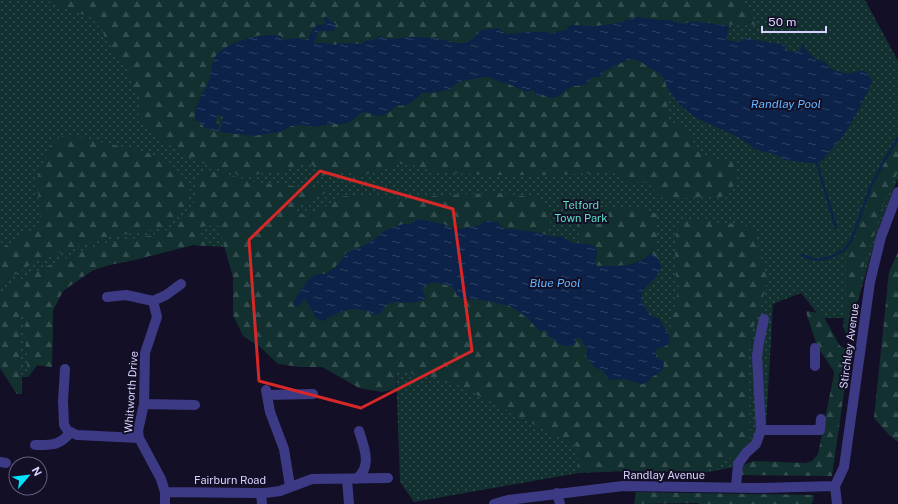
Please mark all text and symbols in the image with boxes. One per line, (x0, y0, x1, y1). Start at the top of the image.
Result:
scale bar (762, 8, 826, 34)
text: 50 m (768, 15, 796, 29)
water label: Randlay Pool (751, 97, 821, 111)
park label: Telford Town Park (555, 199, 607, 224)
water label: Blue Pool (529, 276, 581, 290)
street label: Stirchley Avenue (837, 302, 861, 390)
street label: Whitworth Drive (122, 351, 140, 433)
north arrow (8, 456, 48, 496)
text: N (30, 465, 44, 478)
street label: Randlay Avenue (623, 469, 705, 481)
street label: Fairburn Road (194, 474, 266, 486)

